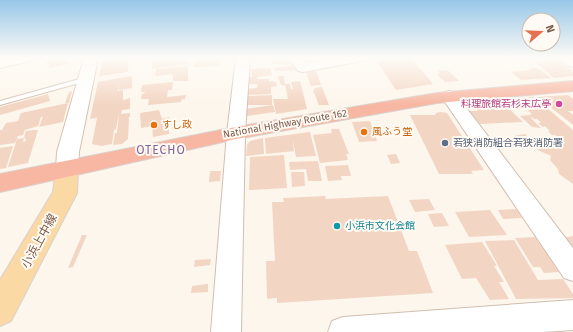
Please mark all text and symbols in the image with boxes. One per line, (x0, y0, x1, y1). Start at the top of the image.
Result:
north arrow (521, 12, 561, 52)
text: N (543, 23, 557, 34)
place label: 料理旅館若杉末広亭 (461, 98, 551, 110)
marker: 料理旅館若杉末広亭 (554, 99, 564, 109)
street label: National Highway Route 162 (222, 107, 348, 141)
place label: すし政 (162, 119, 192, 131)
marker: すし政 (149, 120, 159, 130)
place label: 風ふう堂 (372, 126, 412, 138)
marker: 風ふう堂 (359, 127, 369, 137)
place label: 若狭消防組合若狭消防署 (453, 137, 563, 149)
marker: 若狭消防組合若狭消防署 (440, 138, 450, 148)
district label: OTECHO (136, 143, 186, 157)
street label: 小浜上中線 (18, 211, 60, 271)
place label: 小浜市文化会館 (345, 220, 415, 232)
marker: 小浜市文化会館 (332, 221, 342, 231)

